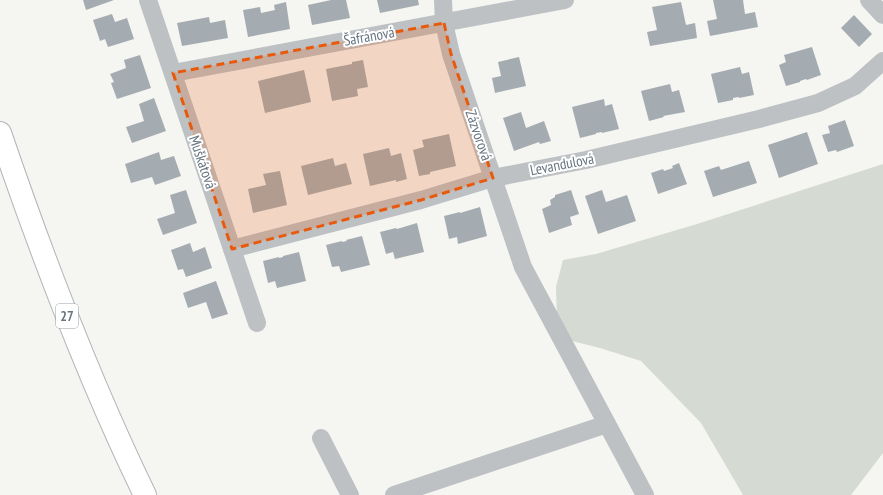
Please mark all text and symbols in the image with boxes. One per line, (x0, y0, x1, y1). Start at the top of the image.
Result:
street label: Šafránová (342, 22, 396, 50)
street label: Zázvorová (461, 107, 497, 163)
street label: Muškátová (185, 133, 221, 191)
street label: Levandulová (528, 149, 596, 179)
road number: 27 (56, 304, 78, 328)

